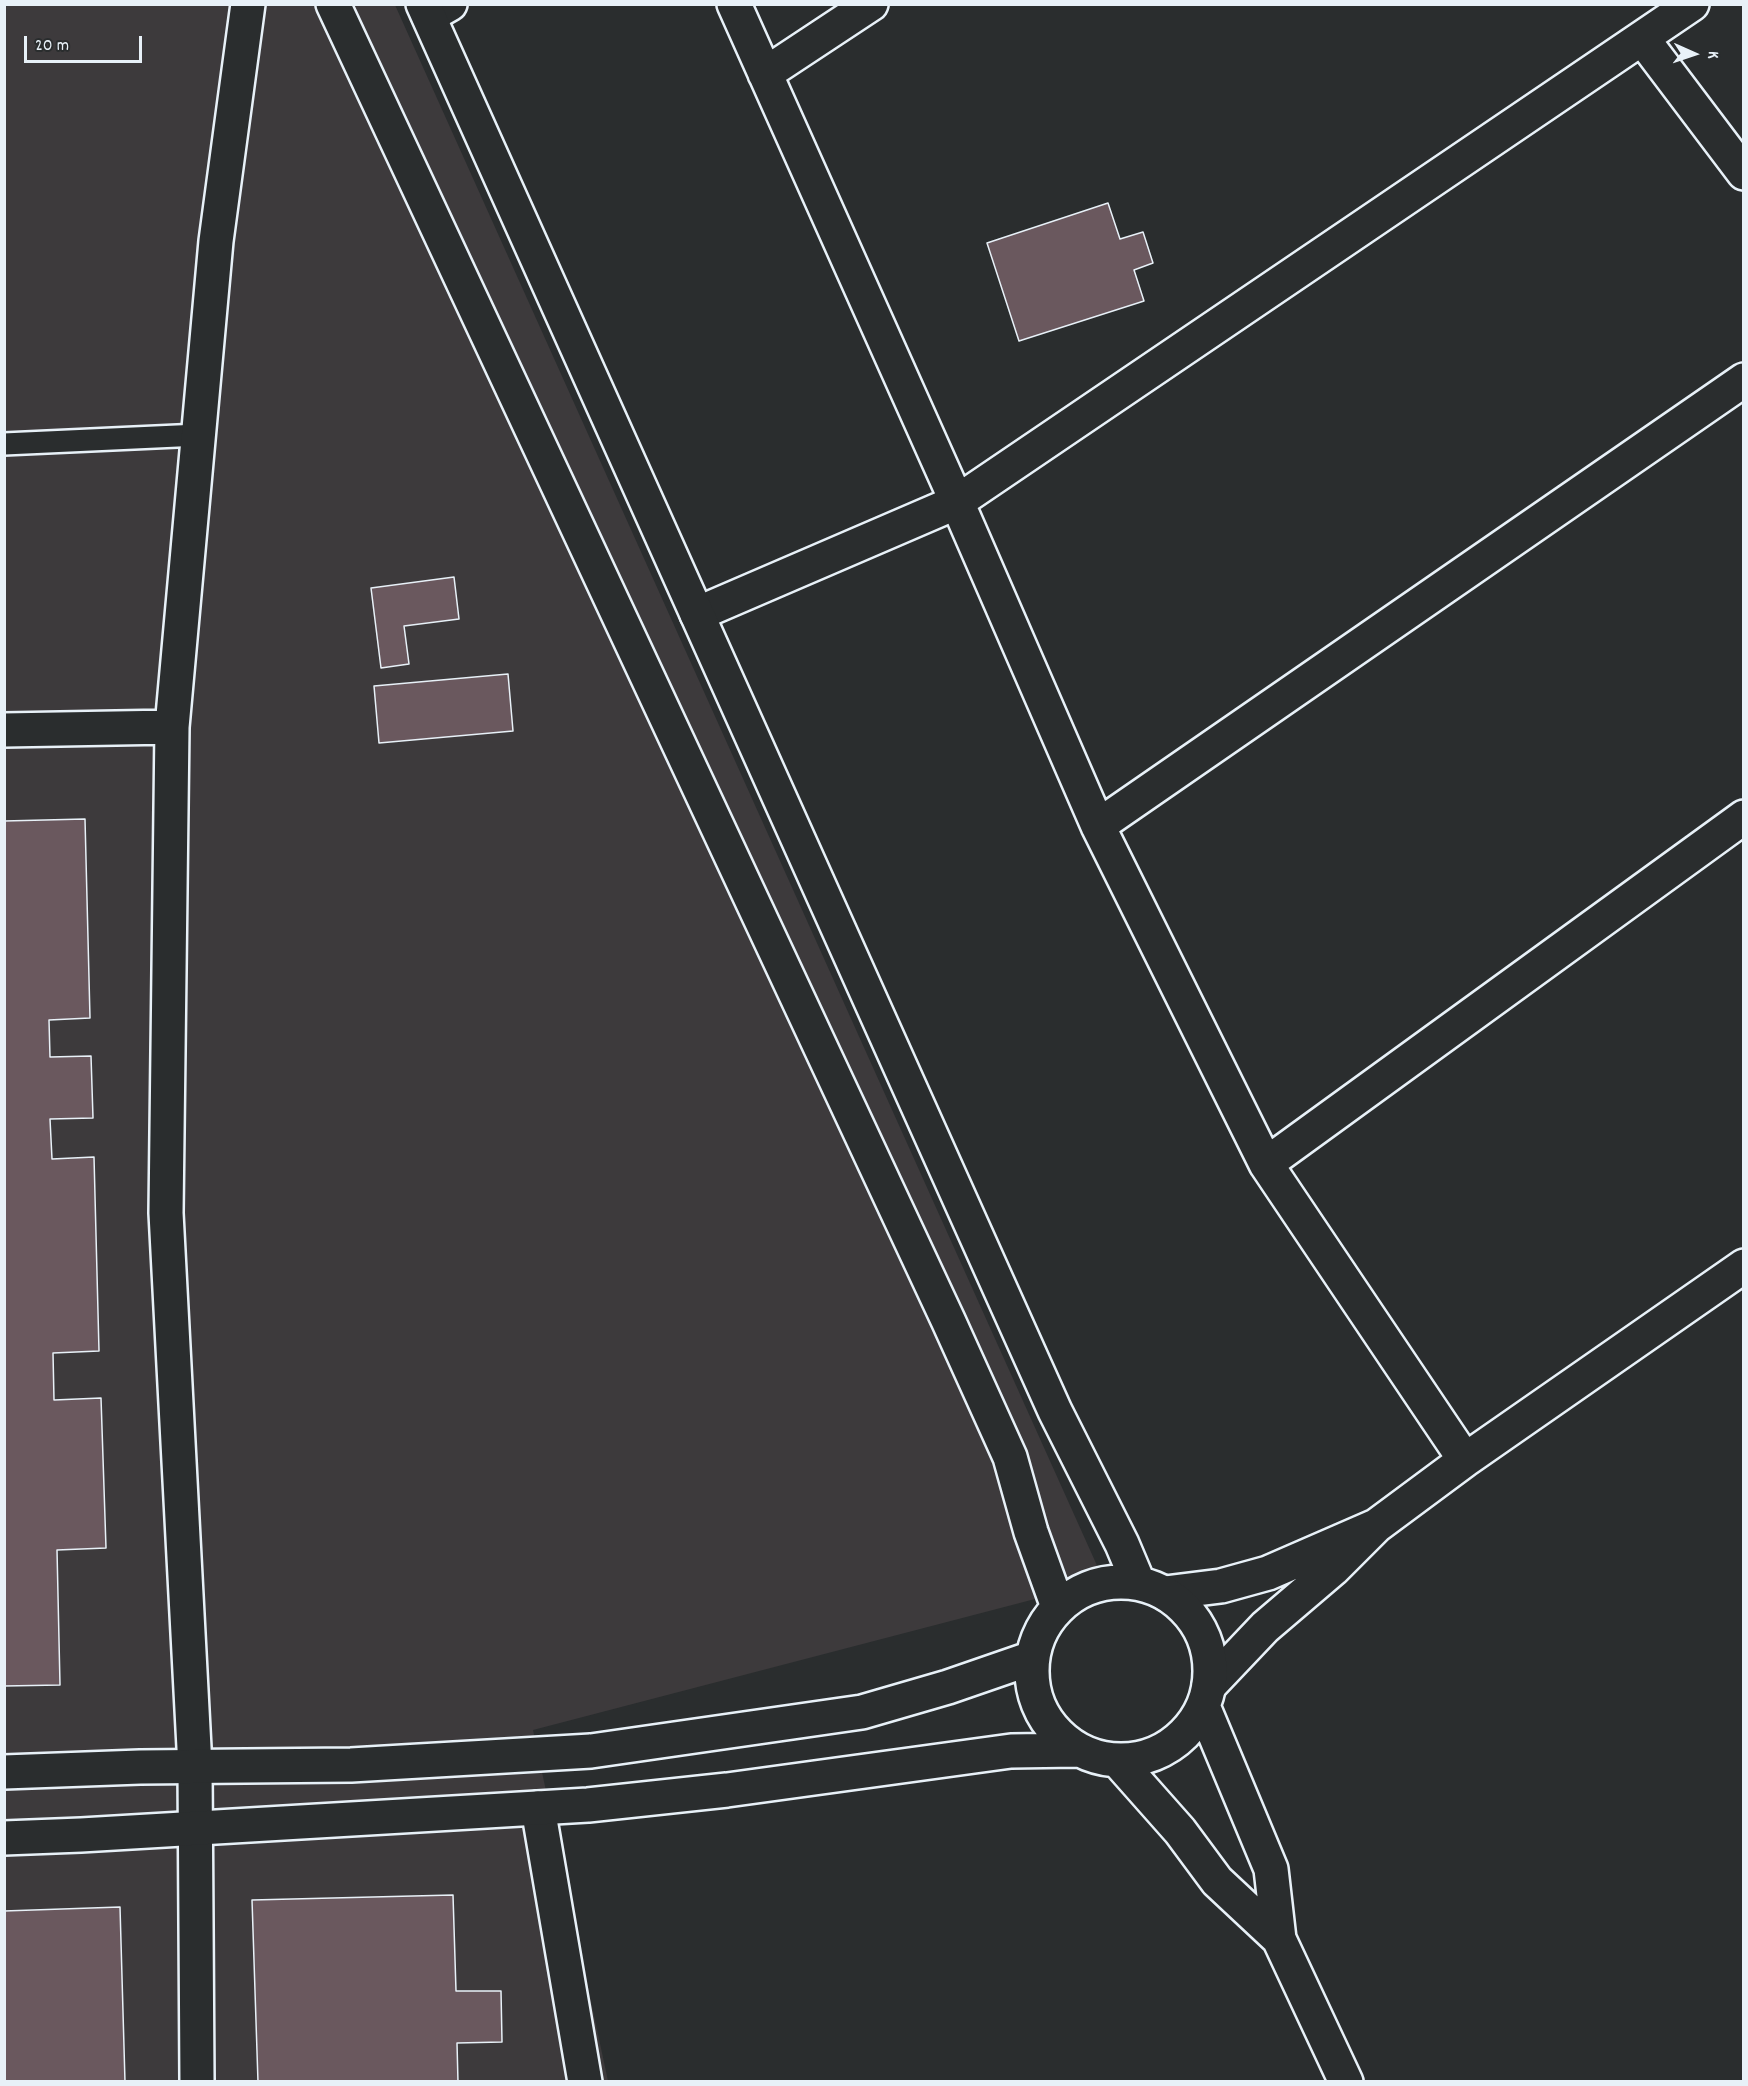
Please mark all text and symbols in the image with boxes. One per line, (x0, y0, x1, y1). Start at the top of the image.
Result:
scale bar (27, 24, 146, 62)
north arrow (1664, 24, 1724, 84)
text: 20 m (35, 34, 69, 59)
text: K (1701, 51, 1724, 59)

